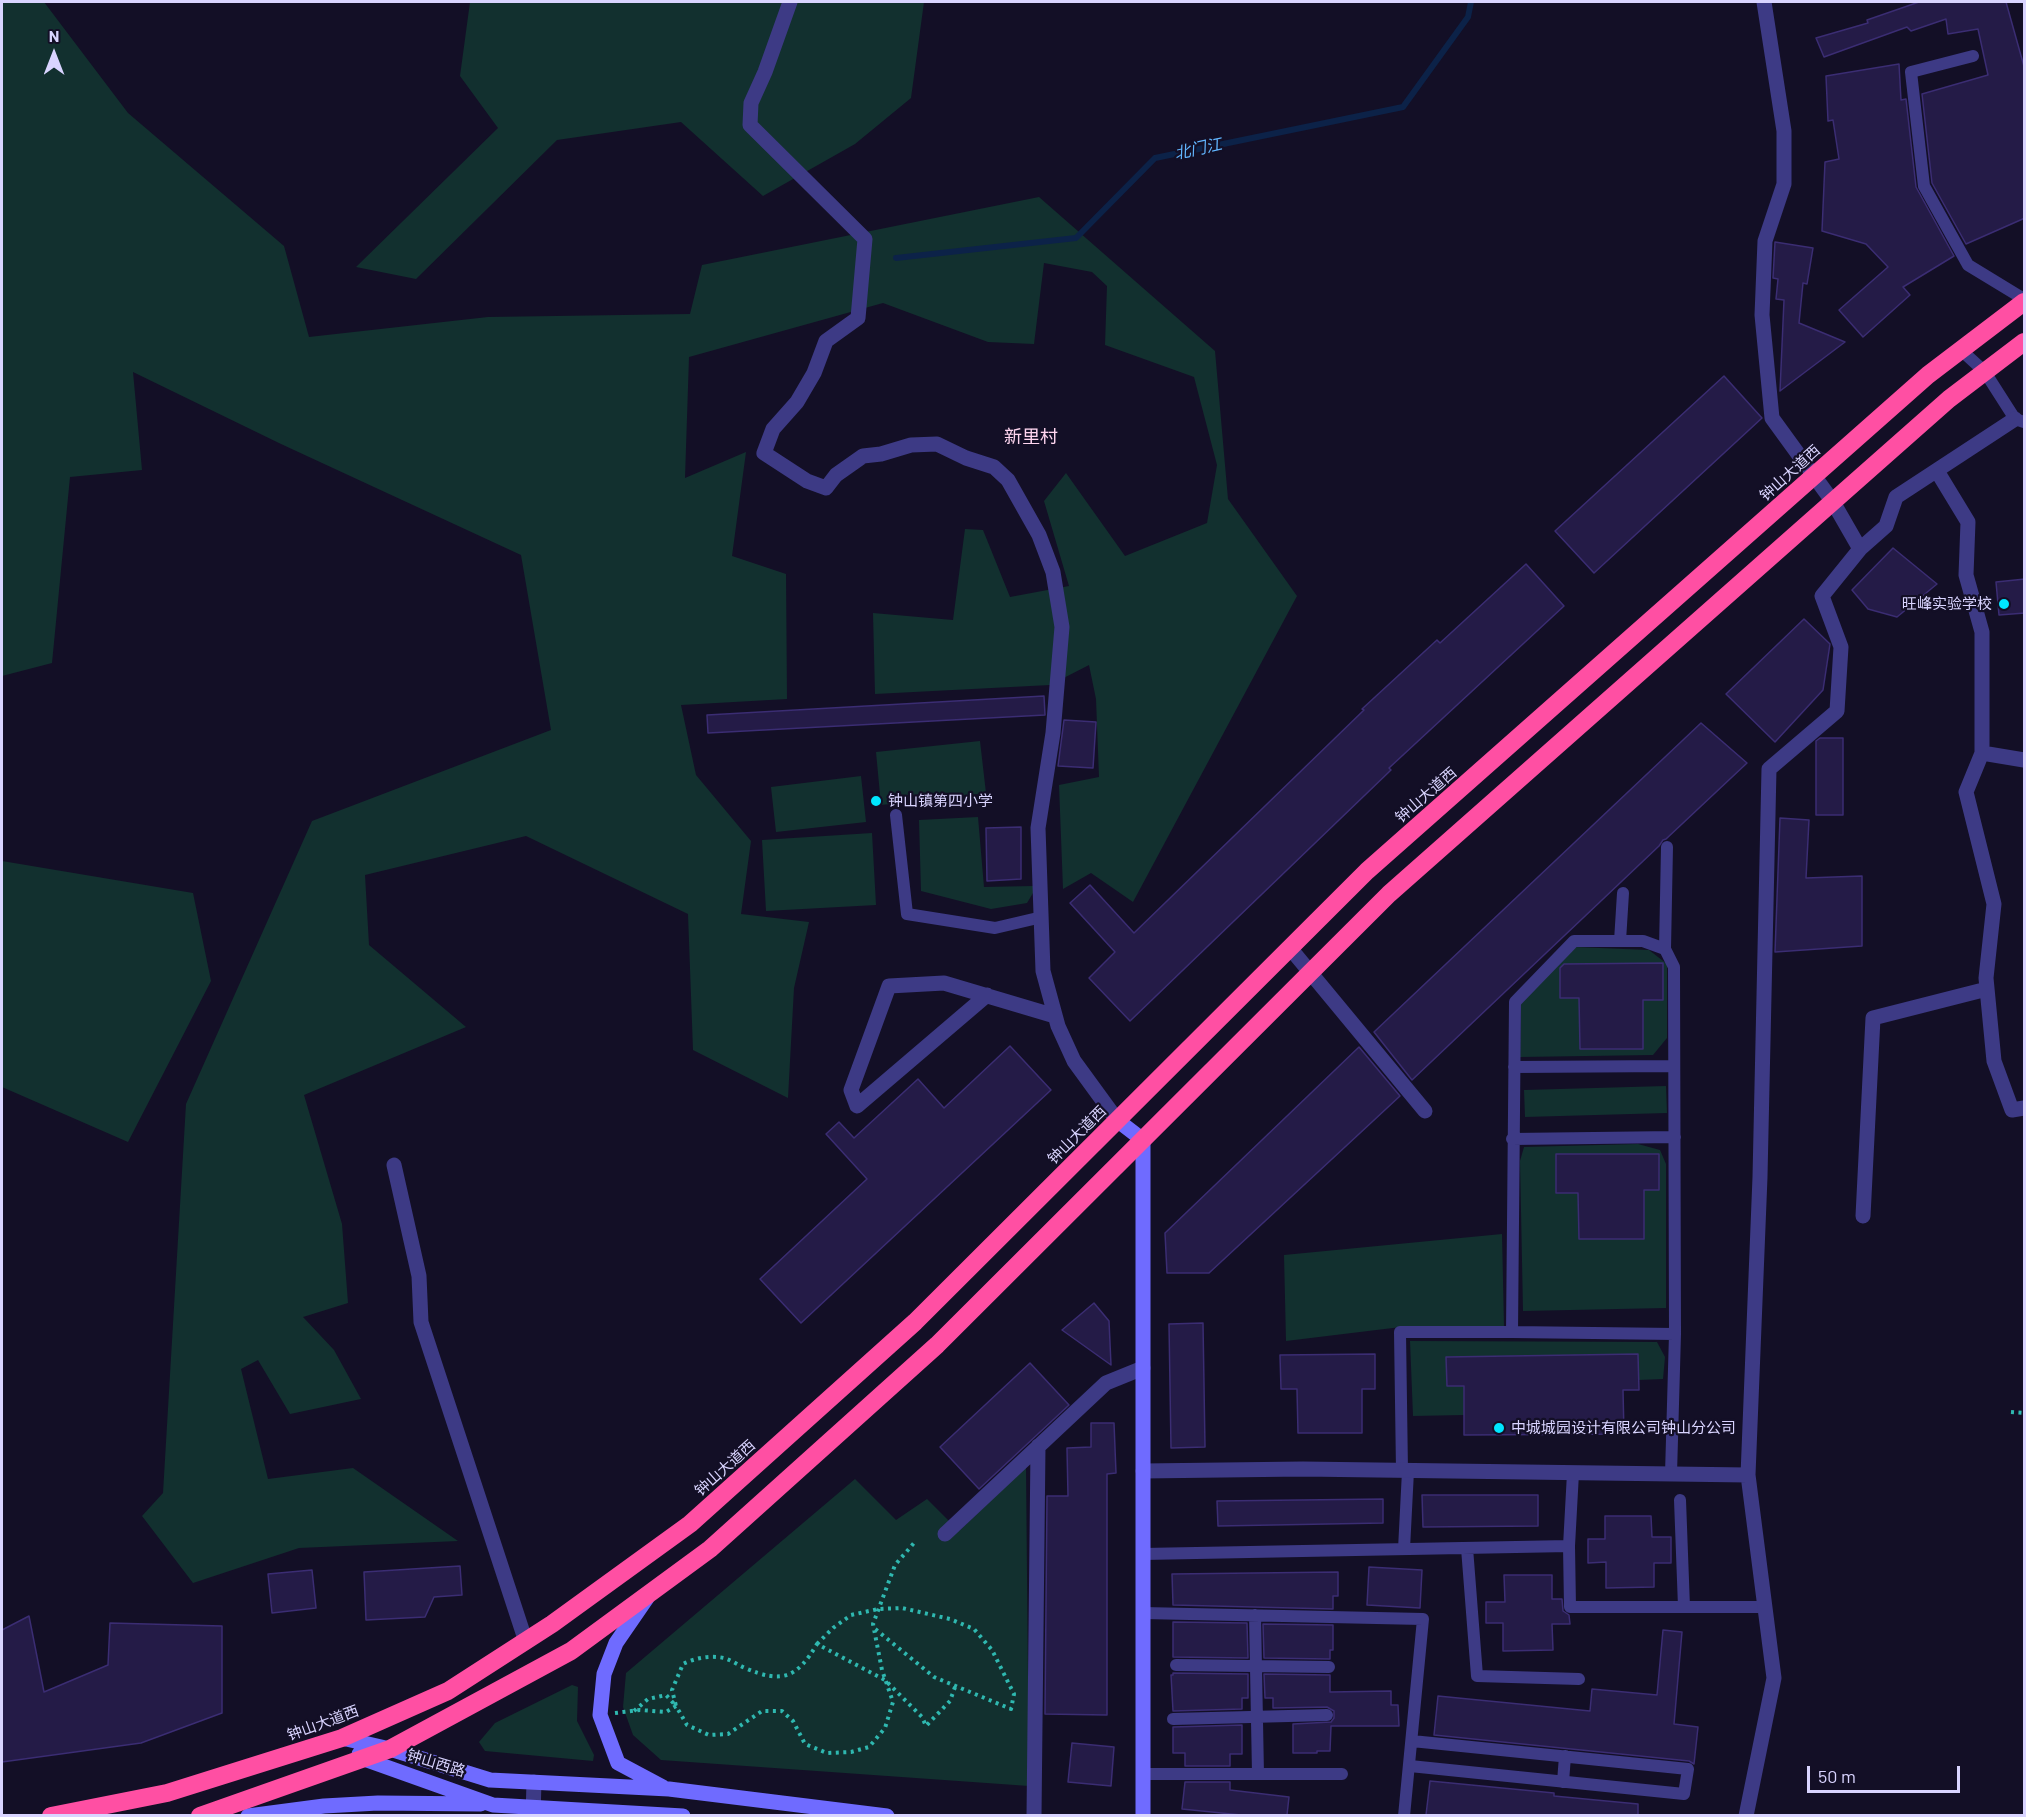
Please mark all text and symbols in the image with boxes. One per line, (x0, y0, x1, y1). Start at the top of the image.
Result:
north arrow (24, 24, 84, 84)
text: N (49, 26, 59, 45)
water label: 北门江 (1173, 135, 1223, 163)
district label: 新里村 (1004, 426, 1058, 448)
street label: 钟山大道西 (1756, 441, 1824, 505)
place label: 旺峰实验学校 (1902, 595, 1992, 613)
marker: 旺峰实验学校 (1997, 597, 2011, 611)
street label: 钟山大道西 (1392, 764, 1460, 826)
place label: 钟山镇第四小学 (888, 792, 993, 810)
marker: 钟山镇第四小学 (869, 794, 883, 808)
street label: 钟山大道西 (1044, 1102, 1110, 1168)
place label: 中城城园设计有限公司钟山分公司 (1511, 1419, 1736, 1437)
marker: 中城城园设计有限公司钟山分公司 (1492, 1421, 1506, 1435)
street label: 钟山大道西 (691, 1436, 759, 1500)
street label: 钟山大道西 (285, 1702, 361, 1744)
street label: 钟山西路 (405, 1746, 467, 1780)
scale bar (1810, 1754, 1963, 1792)
text: 50 m (1818, 1765, 1856, 1787)

